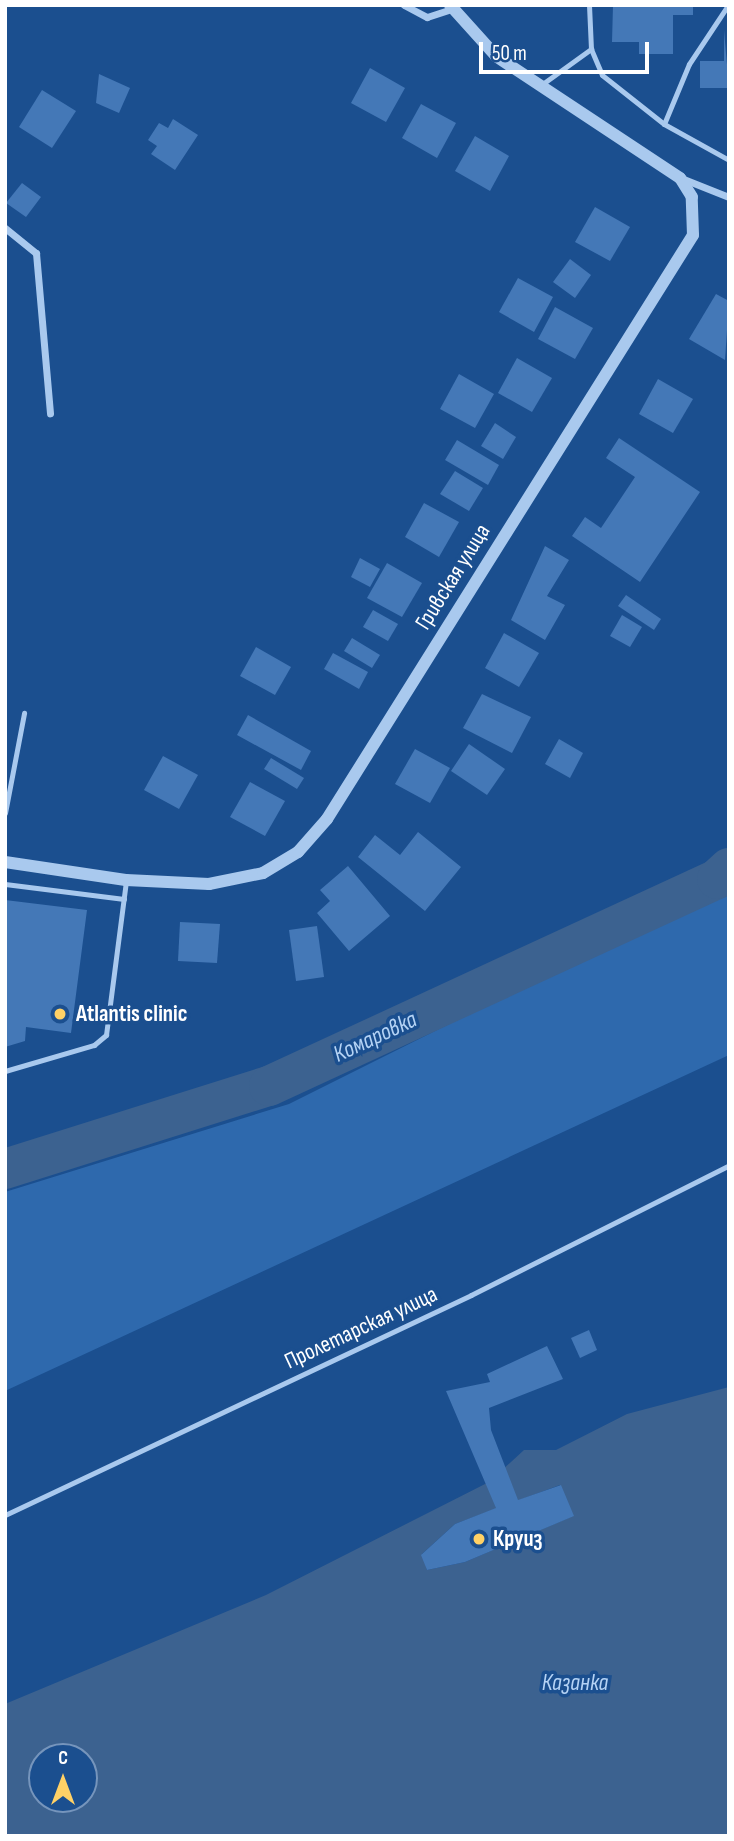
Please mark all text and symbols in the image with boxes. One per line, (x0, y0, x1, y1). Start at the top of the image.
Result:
scale bar (482, 28, 652, 72)
text: 50 m (492, 41, 527, 66)
street label: Гривская улица (410, 519, 496, 635)
place label: Atlantis clinic (76, 1000, 187, 1028)
marker: Atlantis clinic (50, 1004, 70, 1024)
water label: Комаровка (329, 1005, 421, 1069)
street label: Пролетарская улица (280, 1281, 442, 1375)
place label: Круиз (493, 1525, 542, 1553)
marker: Круиз (471, 1531, 487, 1547)
water label: Казанка (542, 1669, 608, 1697)
north arrow (28, 1743, 98, 1813)
text: С (58, 1747, 68, 1770)

